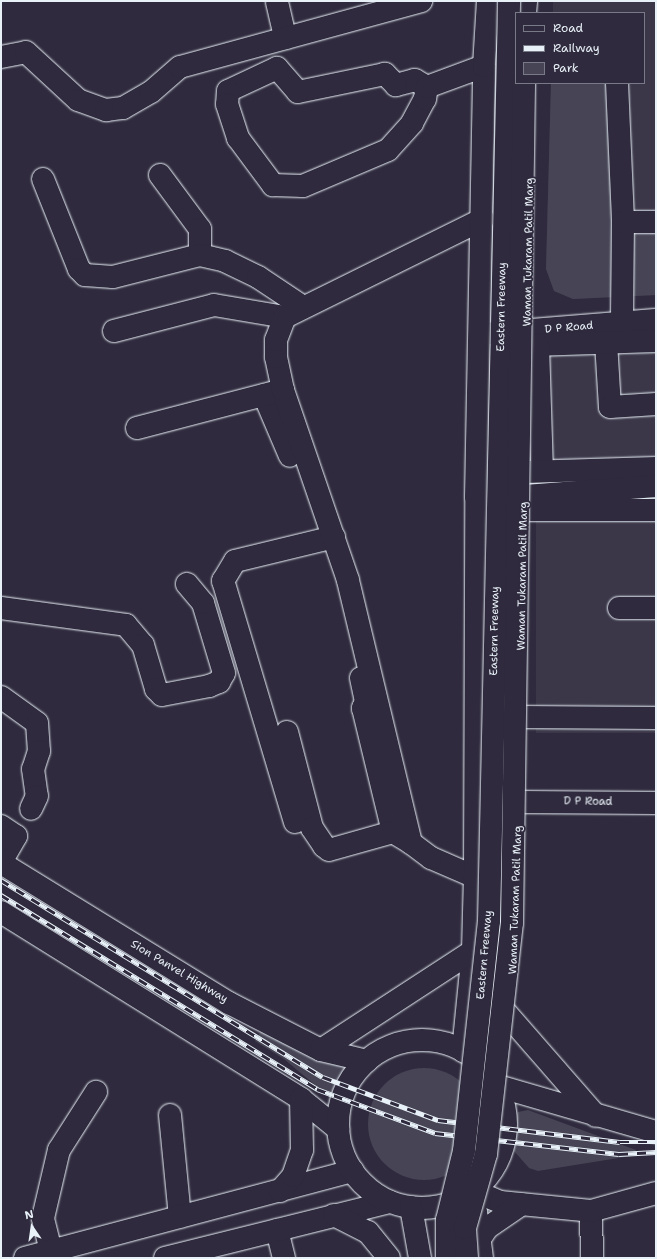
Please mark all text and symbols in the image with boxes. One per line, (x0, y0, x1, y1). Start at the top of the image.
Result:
legend (515, 12, 645, 84)
text: Road (553, 20, 583, 36)
text: Railway (553, 40, 600, 56)
text: Park (553, 60, 579, 76)
street label: Waman Tukaram Patil Marg (521, 178, 537, 326)
street label: Eastern Freeway (495, 262, 509, 352)
street label: D P Road (544, 319, 594, 337)
street label: Waman Tukaram Patil Marg (515, 502, 531, 650)
street label: Eastern Freeway (488, 586, 502, 676)
street label: D P Road (564, 795, 612, 809)
street label: Waman Tukaram Patil Marg (507, 825, 525, 975)
street label: Eastern Freeway (475, 910, 495, 1000)
street label: Sion Panvel Highway (128, 938, 230, 1006)
north arrow (12, 1207, 52, 1247)
text: N (23, 1207, 35, 1223)

